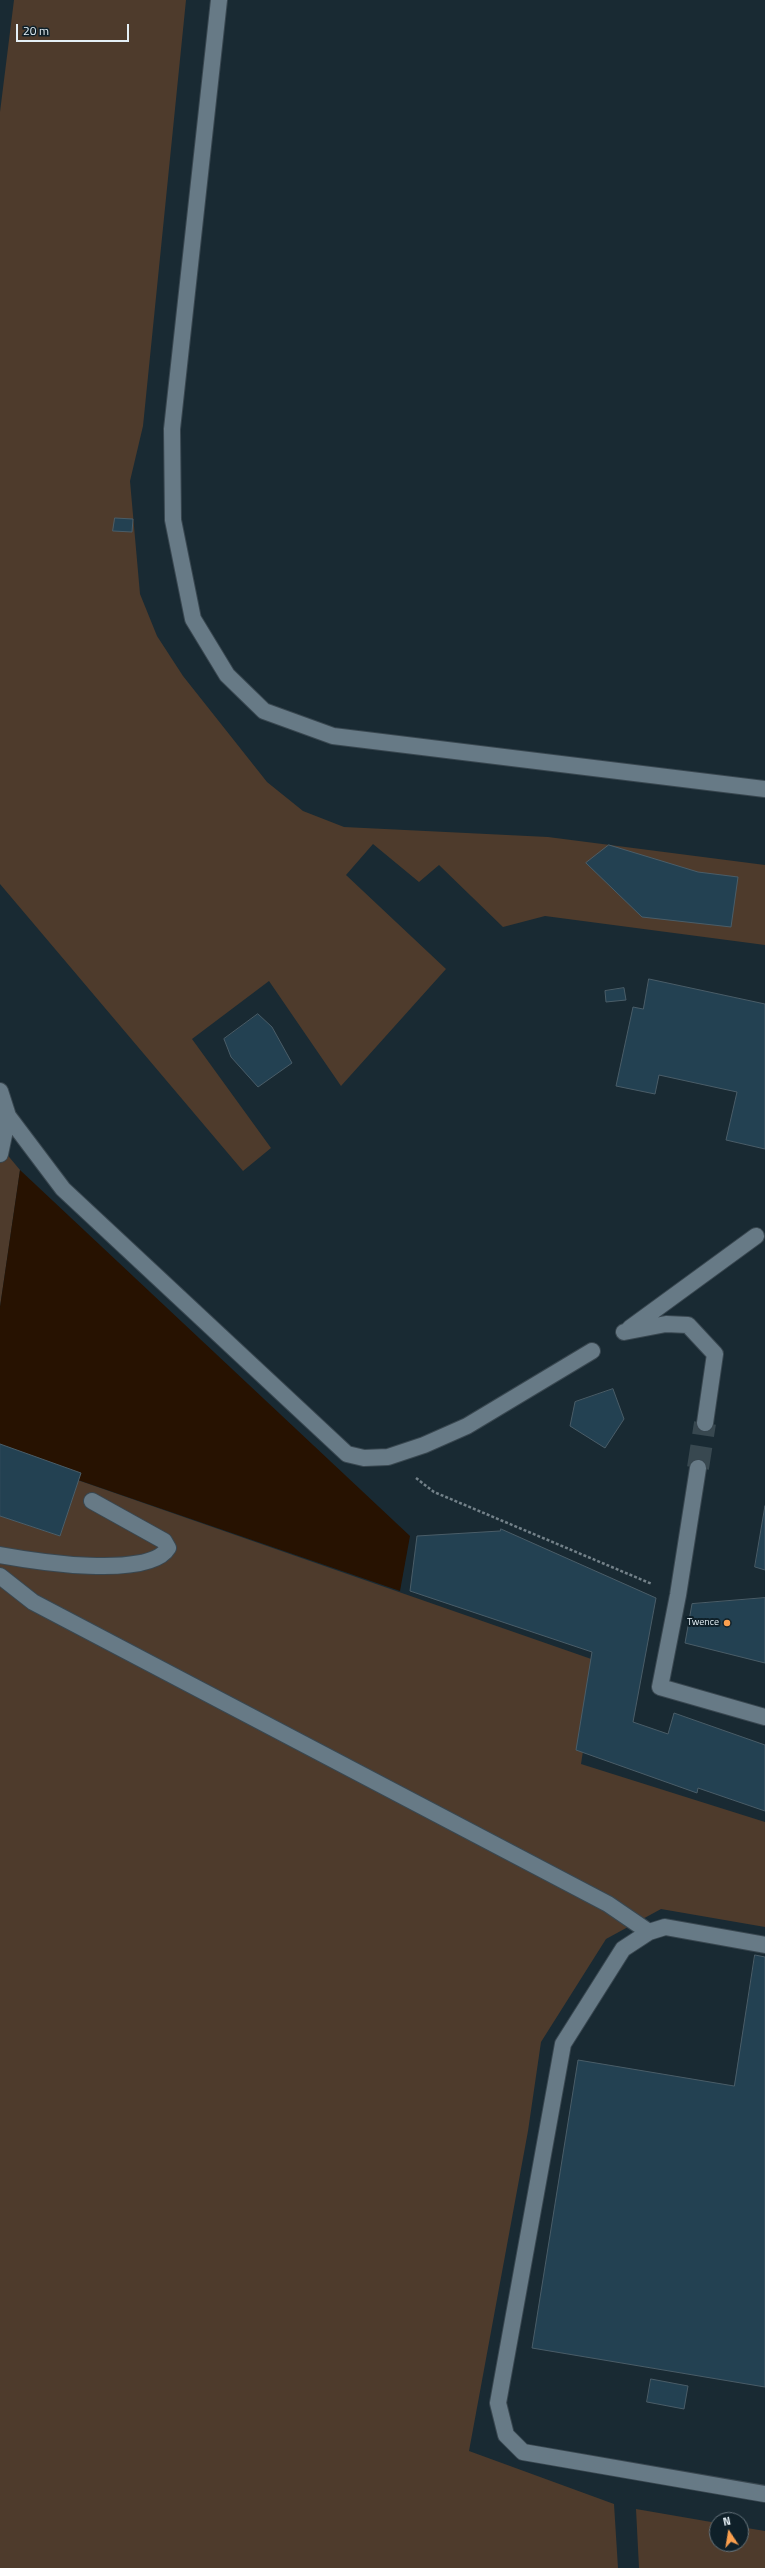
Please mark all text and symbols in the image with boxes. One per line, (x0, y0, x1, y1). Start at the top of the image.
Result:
scale bar (18, 16, 131, 42)
text: 20 m (23, 21, 49, 40)
place label: Twence (687, 1617, 719, 1629)
marker: Twence (722, 1618, 732, 1628)
north arrow (709, 2512, 749, 2552)
text: N (721, 2513, 732, 2530)

